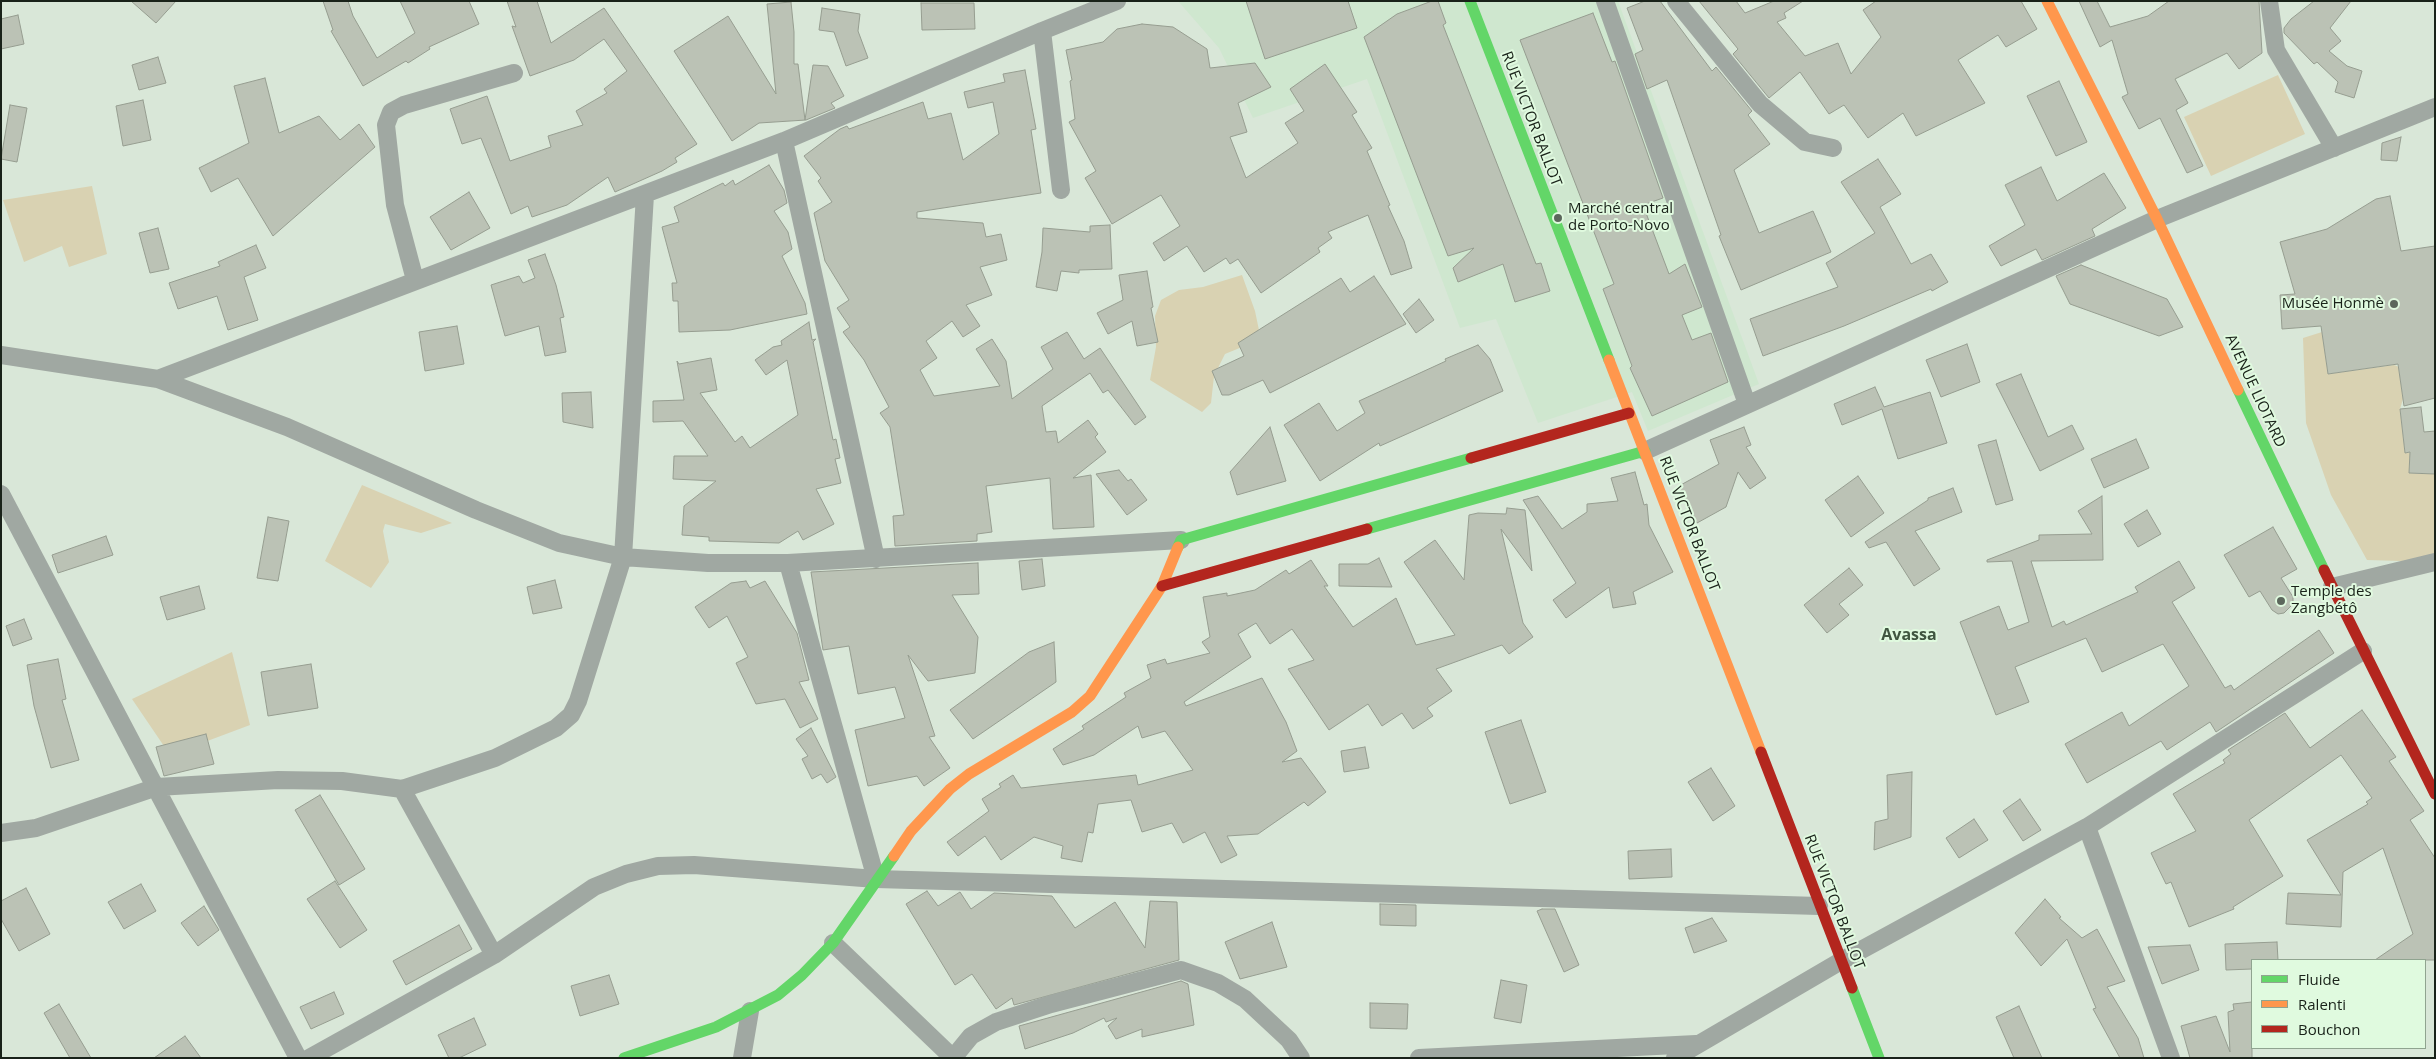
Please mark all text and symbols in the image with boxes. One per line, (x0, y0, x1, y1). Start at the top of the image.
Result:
street label: RUE VICTOR BALLOT (1497, 49, 1565, 189)
place label: Marché central de Porto-Novo (1568, 200, 1673, 235)
marker: Marché central de Porto-Novo (1552, 212, 1564, 224)
place label: Musée Honmè (2282, 295, 2384, 313)
marker: Musée Honmè (2388, 298, 2400, 310)
street label: AVENUE LIOTARD (2221, 332, 2289, 450)
street label: RUE VICTOR BALLOT (1655, 454, 1723, 594)
place label: Temple des Zangbétô (2291, 583, 2372, 618)
marker: Temple des Zangbétô (2275, 595, 2287, 607)
district label: Avassa (1881, 625, 1937, 645)
street label: RUE VICTOR BALLOT (1800, 832, 1868, 972)
legend (2251, 959, 2426, 1049)
text: Fluide (2298, 969, 2340, 989)
text: Ralenti (2298, 994, 2346, 1014)
text: Bouchon (2298, 1019, 2361, 1039)

